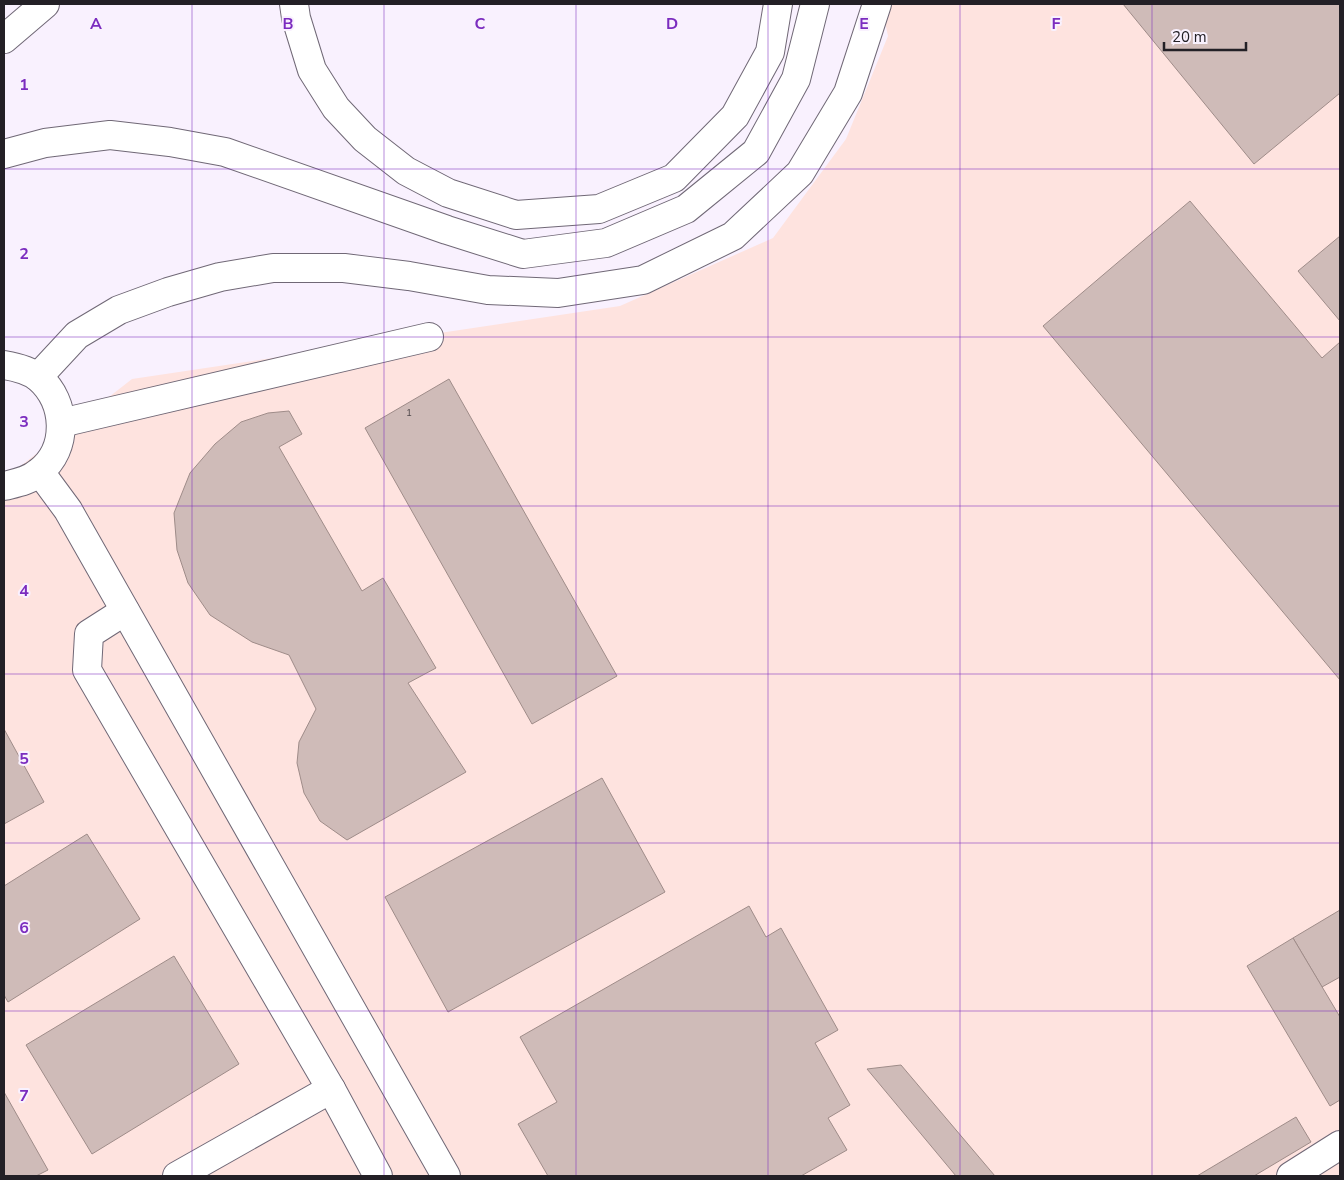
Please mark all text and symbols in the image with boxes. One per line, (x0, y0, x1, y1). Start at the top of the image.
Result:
text: A (90, 13, 102, 35)
text: B (282, 13, 294, 35)
text: C (475, 13, 486, 35)
text: D (666, 13, 678, 35)
text: E (859, 13, 869, 35)
text: F (1052, 13, 1061, 35)
scale bar (1164, 20, 1246, 52)
text: 20 m (1172, 27, 1207, 47)
text: 1 (19, 74, 29, 96)
text: 2 (19, 243, 29, 265)
house number: 1 (406, 406, 412, 420)
text: 3 (19, 411, 29, 433)
text: 4 (19, 580, 29, 602)
text: 5 (19, 748, 29, 770)
text: 6 (19, 917, 29, 939)
text: 7 (19, 1085, 29, 1107)

